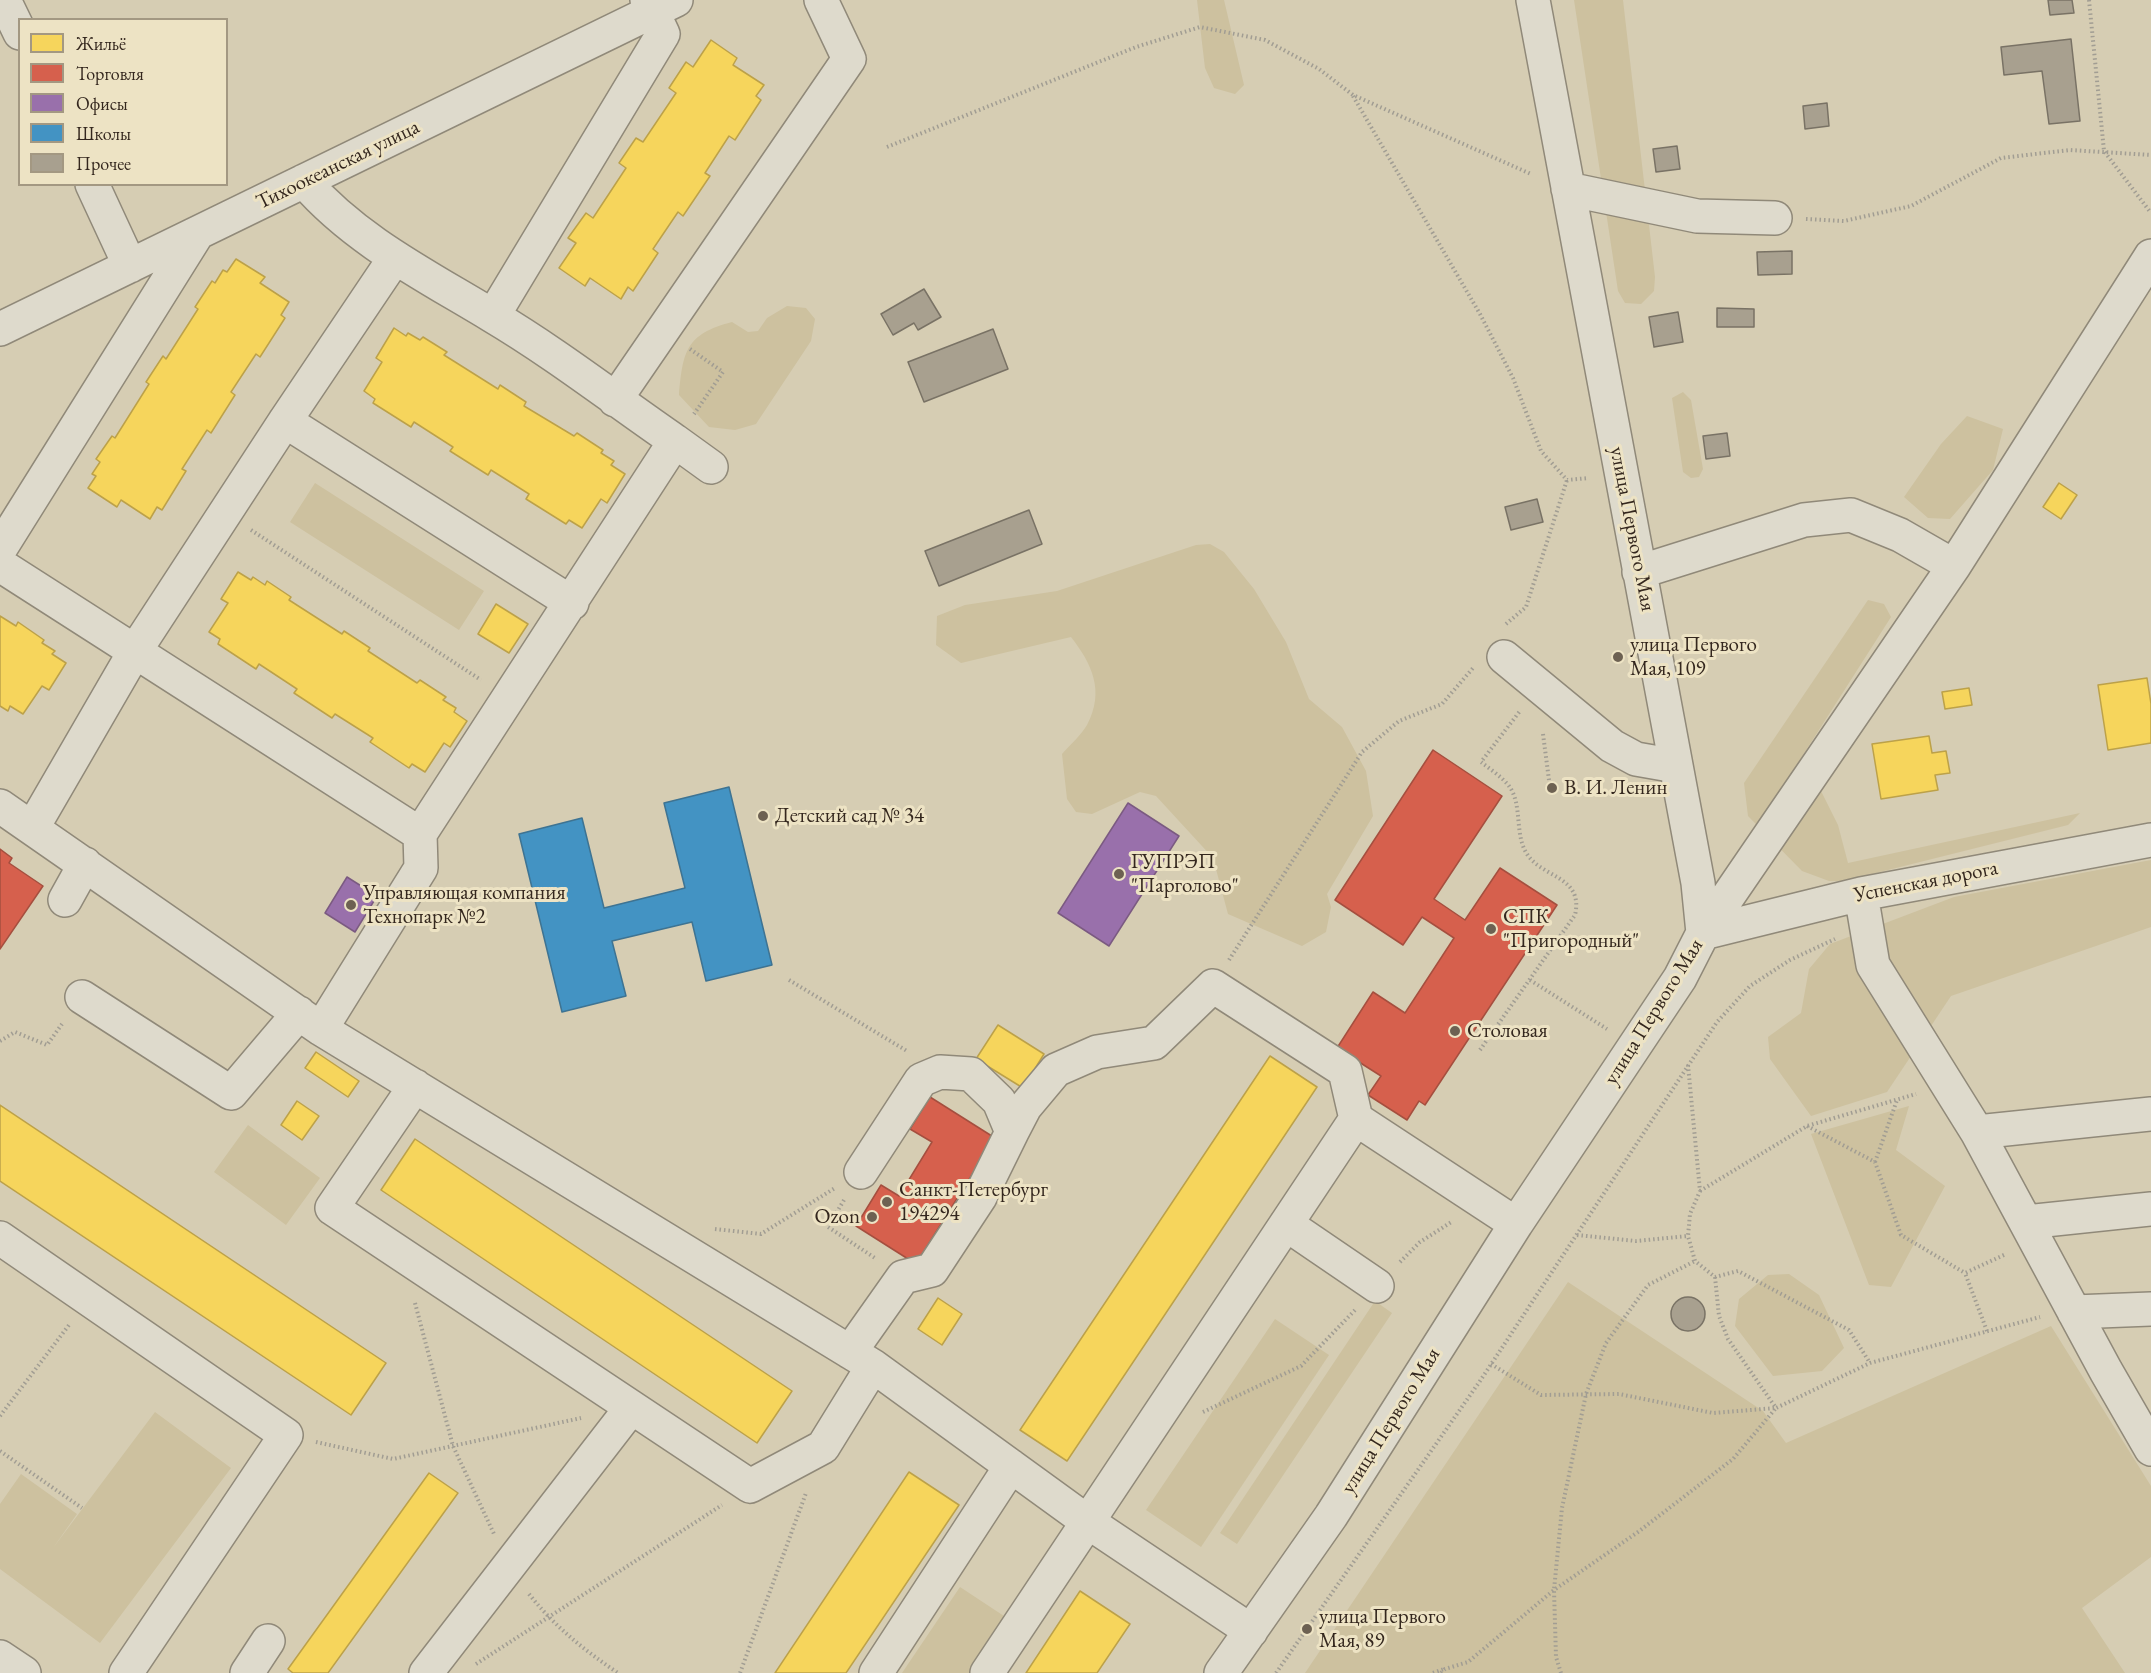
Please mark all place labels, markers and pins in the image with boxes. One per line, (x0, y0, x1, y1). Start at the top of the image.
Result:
place label: улица Первого Мая, 109 (1630, 632, 1757, 682)
marker: улица Первого Мая, 109 (1611, 650, 1625, 664)
place label: В. И. Ленин (1564, 775, 1667, 801)
marker: В. И. Ленин (1545, 781, 1559, 795)
place label: Детский сад № 34 (775, 803, 924, 829)
marker: Детский сад № 34 (756, 809, 770, 823)
place label: ГУПРЭП "Парголово" (1131, 849, 1239, 899)
marker: ГУПРЭП "Парголово" (1112, 867, 1126, 881)
place label: Управляющая компания Технопарк №2 (363, 880, 566, 930)
marker: Управляющая компания Технопарк №2 (344, 898, 358, 912)
place label: СПК "Пригородный" (1503, 904, 1639, 954)
marker: СПК "Пригородный" (1484, 922, 1498, 936)
place label: Столовая (1467, 1018, 1548, 1044)
marker: Столовая (1448, 1024, 1462, 1038)
place label: Санкт-Петербург 194294 (899, 1177, 1048, 1227)
marker: Санкт-Петербург 194294 (880, 1195, 894, 1209)
place label: Ozon (815, 1204, 860, 1230)
marker: Ozon (865, 1210, 879, 1224)
place label: улица Первого Мая, 89 (1319, 1604, 1446, 1654)
marker: улица Первого Мая, 89 (1300, 1622, 1314, 1636)

